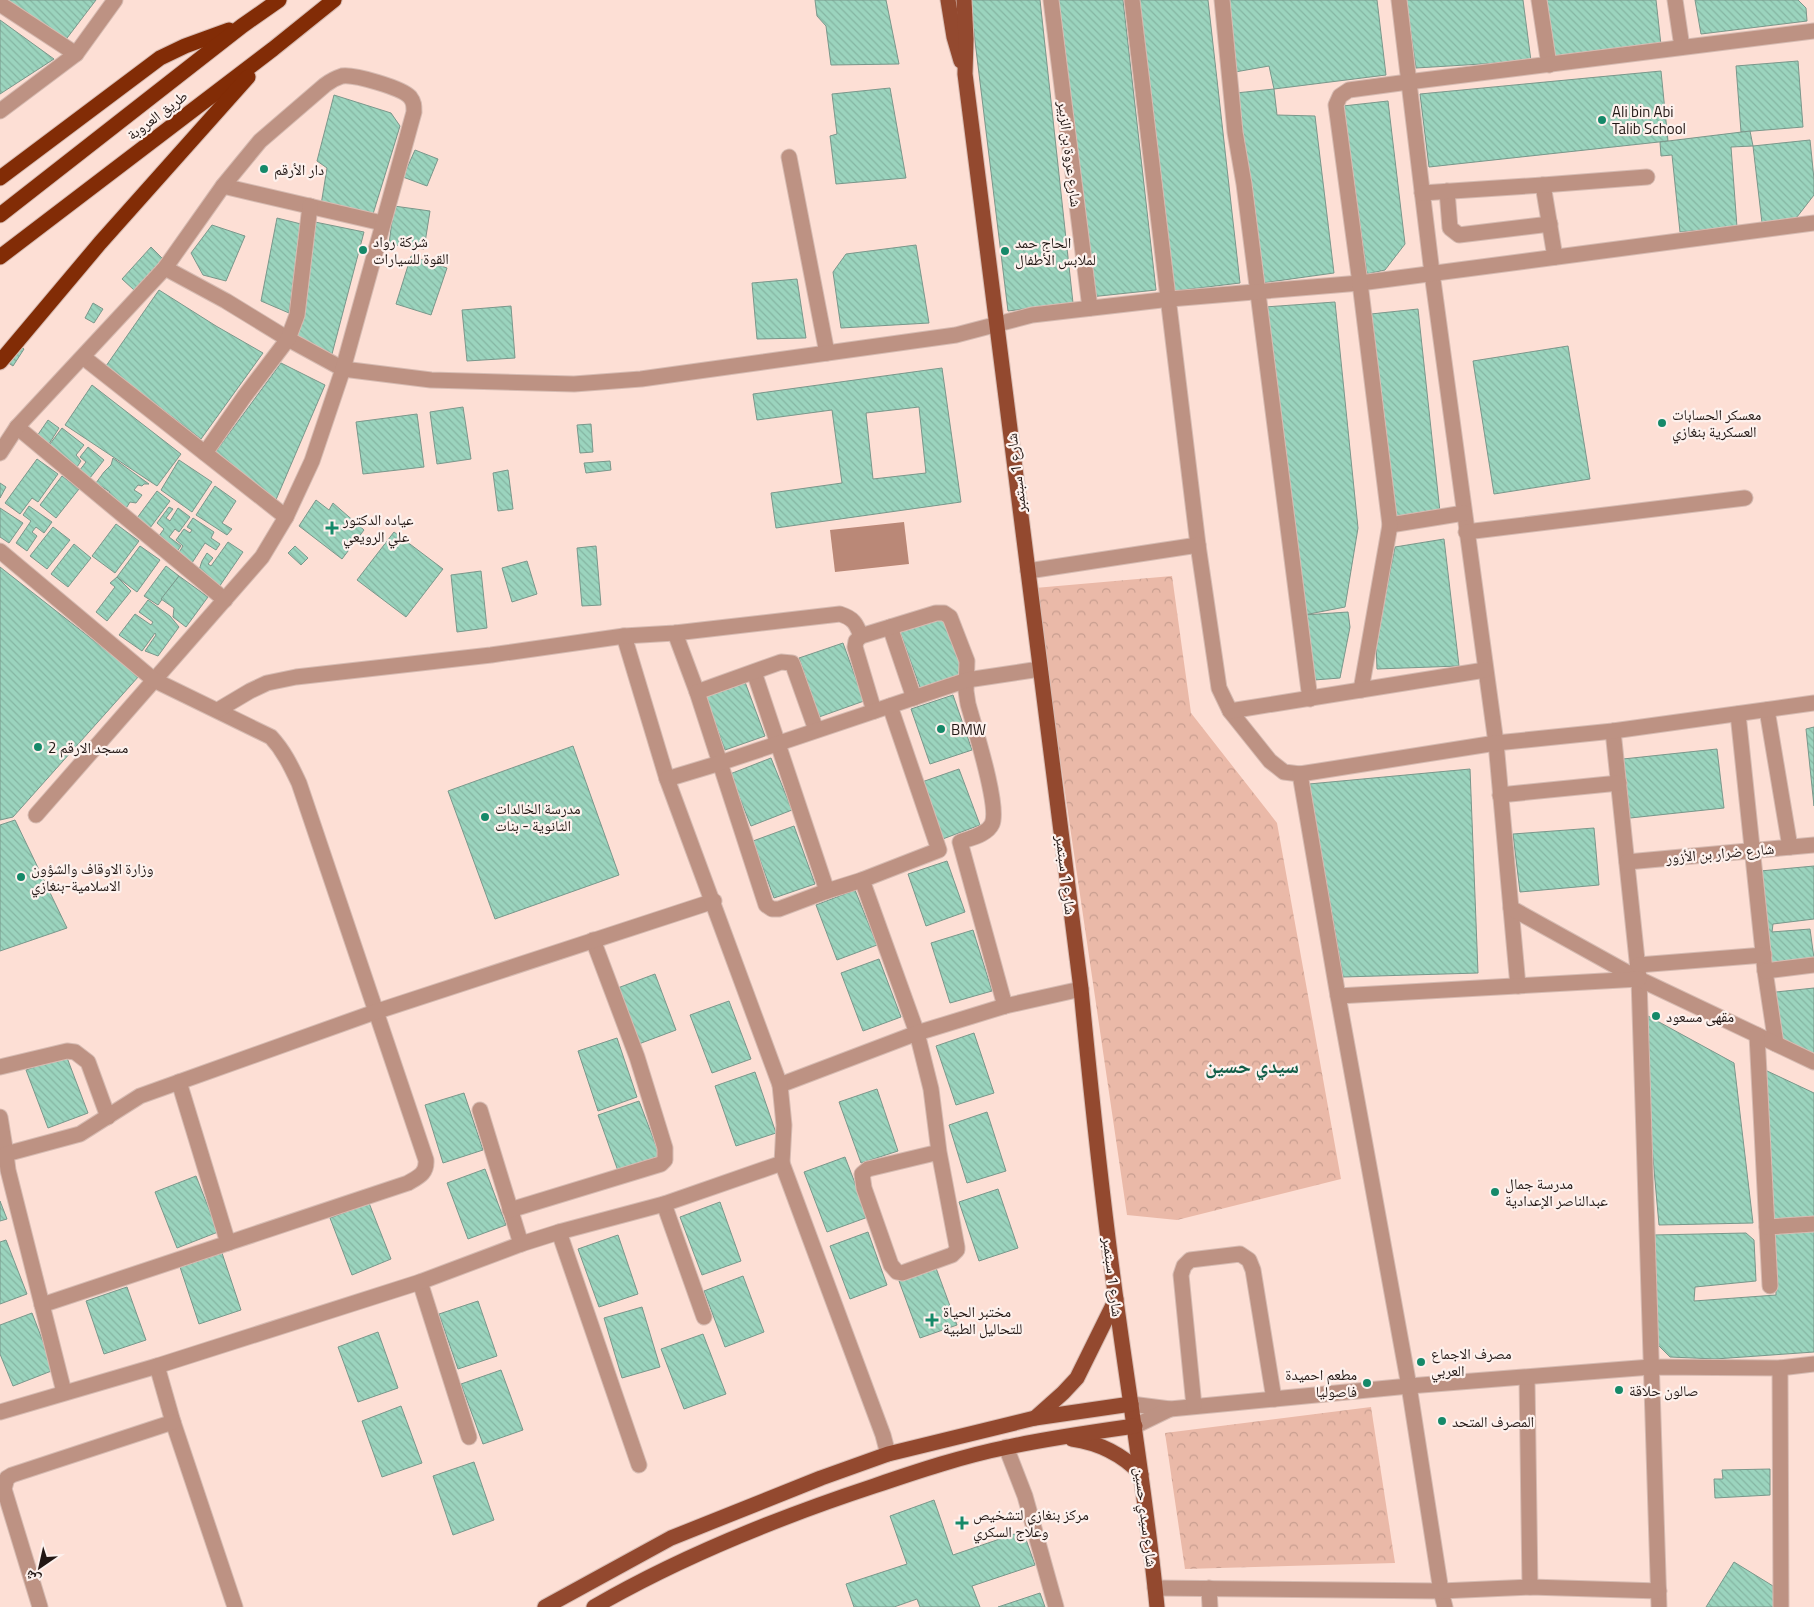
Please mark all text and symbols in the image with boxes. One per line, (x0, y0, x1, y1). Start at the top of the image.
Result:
street label: طريق العروبة (122, 84, 192, 146)
street label: شارع عروة بن الزبير (1052, 99, 1088, 208)
place label: Ali bin Abi Talib School (1612, 100, 1686, 140)
marker: Ali bin Abi Talib School (1596, 114, 1608, 126)
place label: دار الأرقم (274, 158, 324, 181)
marker: دار الأرقم (258, 163, 270, 175)
place label: شركة رواد القوة للسيارات (373, 230, 449, 270)
place label: الحاج حمد لملابس الأطفال (1015, 231, 1096, 271)
marker: شركة رواد القوة للسيارات (357, 244, 369, 256)
marker: الحاج حمد لملابس الأطفال (999, 245, 1011, 257)
place label: معسكر الحسابات العسكرية بنغازي (1672, 403, 1761, 443)
marker: معسكر الحسابات العسكرية بنغازي (1656, 417, 1668, 429)
street label: شارع 1 سبتمبر (1000, 432, 1032, 515)
place label: عياده الدكتور علي الرويعي (342, 508, 414, 548)
marker: عياده الدكتور علي الرويعي (325, 521, 339, 535)
place label: BMW (951, 718, 986, 741)
marker: BMW (935, 723, 947, 735)
place label: مسجد الارقم 2 (48, 736, 128, 759)
marker: مسجد الارقم 2 (32, 741, 44, 753)
place label: مدرسة الخالدات الثانوية - بنات (495, 797, 581, 837)
marker: مدرسة الخالدات الثانوية - بنات (479, 811, 491, 823)
street label: شارع 1 سبتمبر (1050, 833, 1082, 916)
street label: شارع ضرار بن الأزور (1664, 837, 1775, 869)
place label: وزارة الاوقاف والشؤون الاسلامية-بنغازي (31, 857, 154, 897)
marker: وزارة الاوقاف والشؤون الاسلامية-بنغازي (15, 871, 27, 883)
place label: مقهى مسعود (1666, 1005, 1734, 1028)
marker: مقهى مسعود (1650, 1010, 1662, 1022)
district label: سيدي حسين (1205, 1050, 1299, 1081)
place label: مدرسة جمال عبدالناصر الإعدادية (1505, 1172, 1608, 1212)
marker: مدرسة جمال عبدالناصر الإعدادية (1489, 1186, 1501, 1198)
street label: شارع 1 سبتمبر (1097, 1235, 1129, 1318)
place label: مختبر الحياة للتحاليل الطبية (943, 1300, 1023, 1340)
marker: مختبر الحياة للتحاليل الطبية (925, 1313, 939, 1327)
place label: مصرف الاجماع العربي (1431, 1342, 1512, 1382)
marker: مصرف الاجماع العربي (1415, 1356, 1427, 1368)
place label: مطعم احميدة فاصوليا (1285, 1363, 1357, 1403)
marker: مطعم احميدة فاصوليا (1361, 1377, 1373, 1389)
place label: صالون حلاقة (1629, 1379, 1699, 1402)
marker: صالون حلاقة (1613, 1384, 1625, 1396)
place label: المصرف المتحد (1452, 1410, 1534, 1433)
marker: المصرف المتحد (1436, 1415, 1448, 1427)
street label: شارع سيدي حسين (1128, 1466, 1164, 1568)
place label: مركز بنغازي لتشخيص وعلاج السكري (973, 1503, 1089, 1543)
marker: مركز بنغازي لتشخيص وعلاج السكري (955, 1516, 969, 1530)
north arrow (15, 1542, 65, 1592)
text: ش (20, 1565, 44, 1591)

